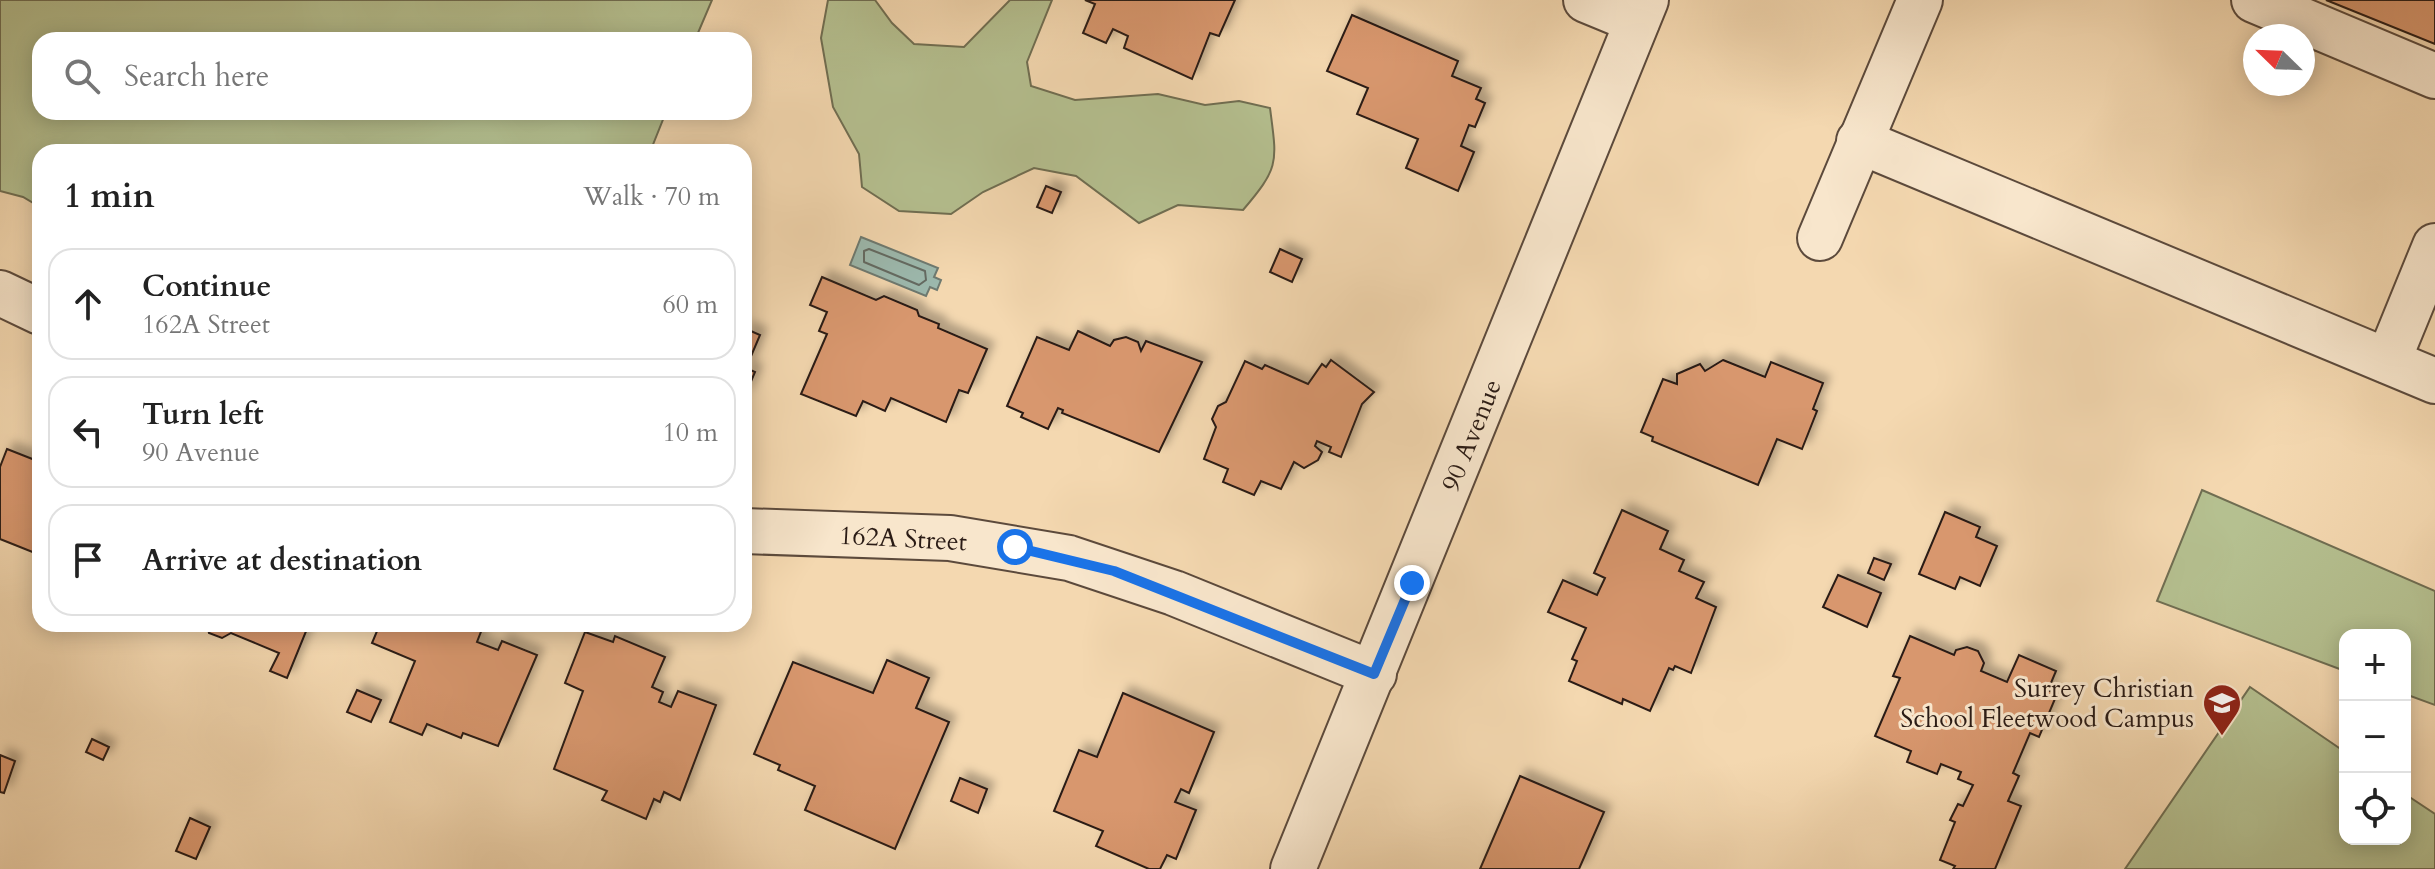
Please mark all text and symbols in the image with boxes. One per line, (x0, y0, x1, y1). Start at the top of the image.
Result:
north arrow (2243, 24, 2315, 96)
search box (32, 32, 752, 120)
icon: search (60, 54, 104, 98)
text: Search here (124, 56, 269, 97)
text: 1 min (64, 173, 155, 219)
text: Walk · 70 m (583, 179, 720, 214)
text: Continue (142, 266, 271, 307)
icon: ahead (66, 282, 110, 326)
text: 60 m (662, 287, 718, 322)
text: 162A Street (142, 307, 270, 342)
street label: 90 Avenue (1433, 374, 1510, 496)
text: Turn left (142, 394, 264, 435)
icon: left (66, 410, 110, 454)
text: 10 m (662, 415, 718, 450)
text: 90 Avenue (142, 435, 260, 470)
street label: 162A Street (838, 518, 968, 559)
route start (997, 529, 1033, 565)
icon: arrive (66, 538, 110, 582)
text: Arrive at destination (142, 540, 422, 581)
route end (1394, 565, 1430, 601)
map controls (2339, 629, 2411, 845)
button: + (2339, 629, 2411, 701)
place label: Surrey Christian School Fleetwood Campus (1900, 671, 2194, 736)
school or university icon: Surrey Christian School Fleetwood Campus (2201, 682, 2243, 737)
button: − (2339, 701, 2411, 773)
button: locate (2339, 773, 2411, 845)

